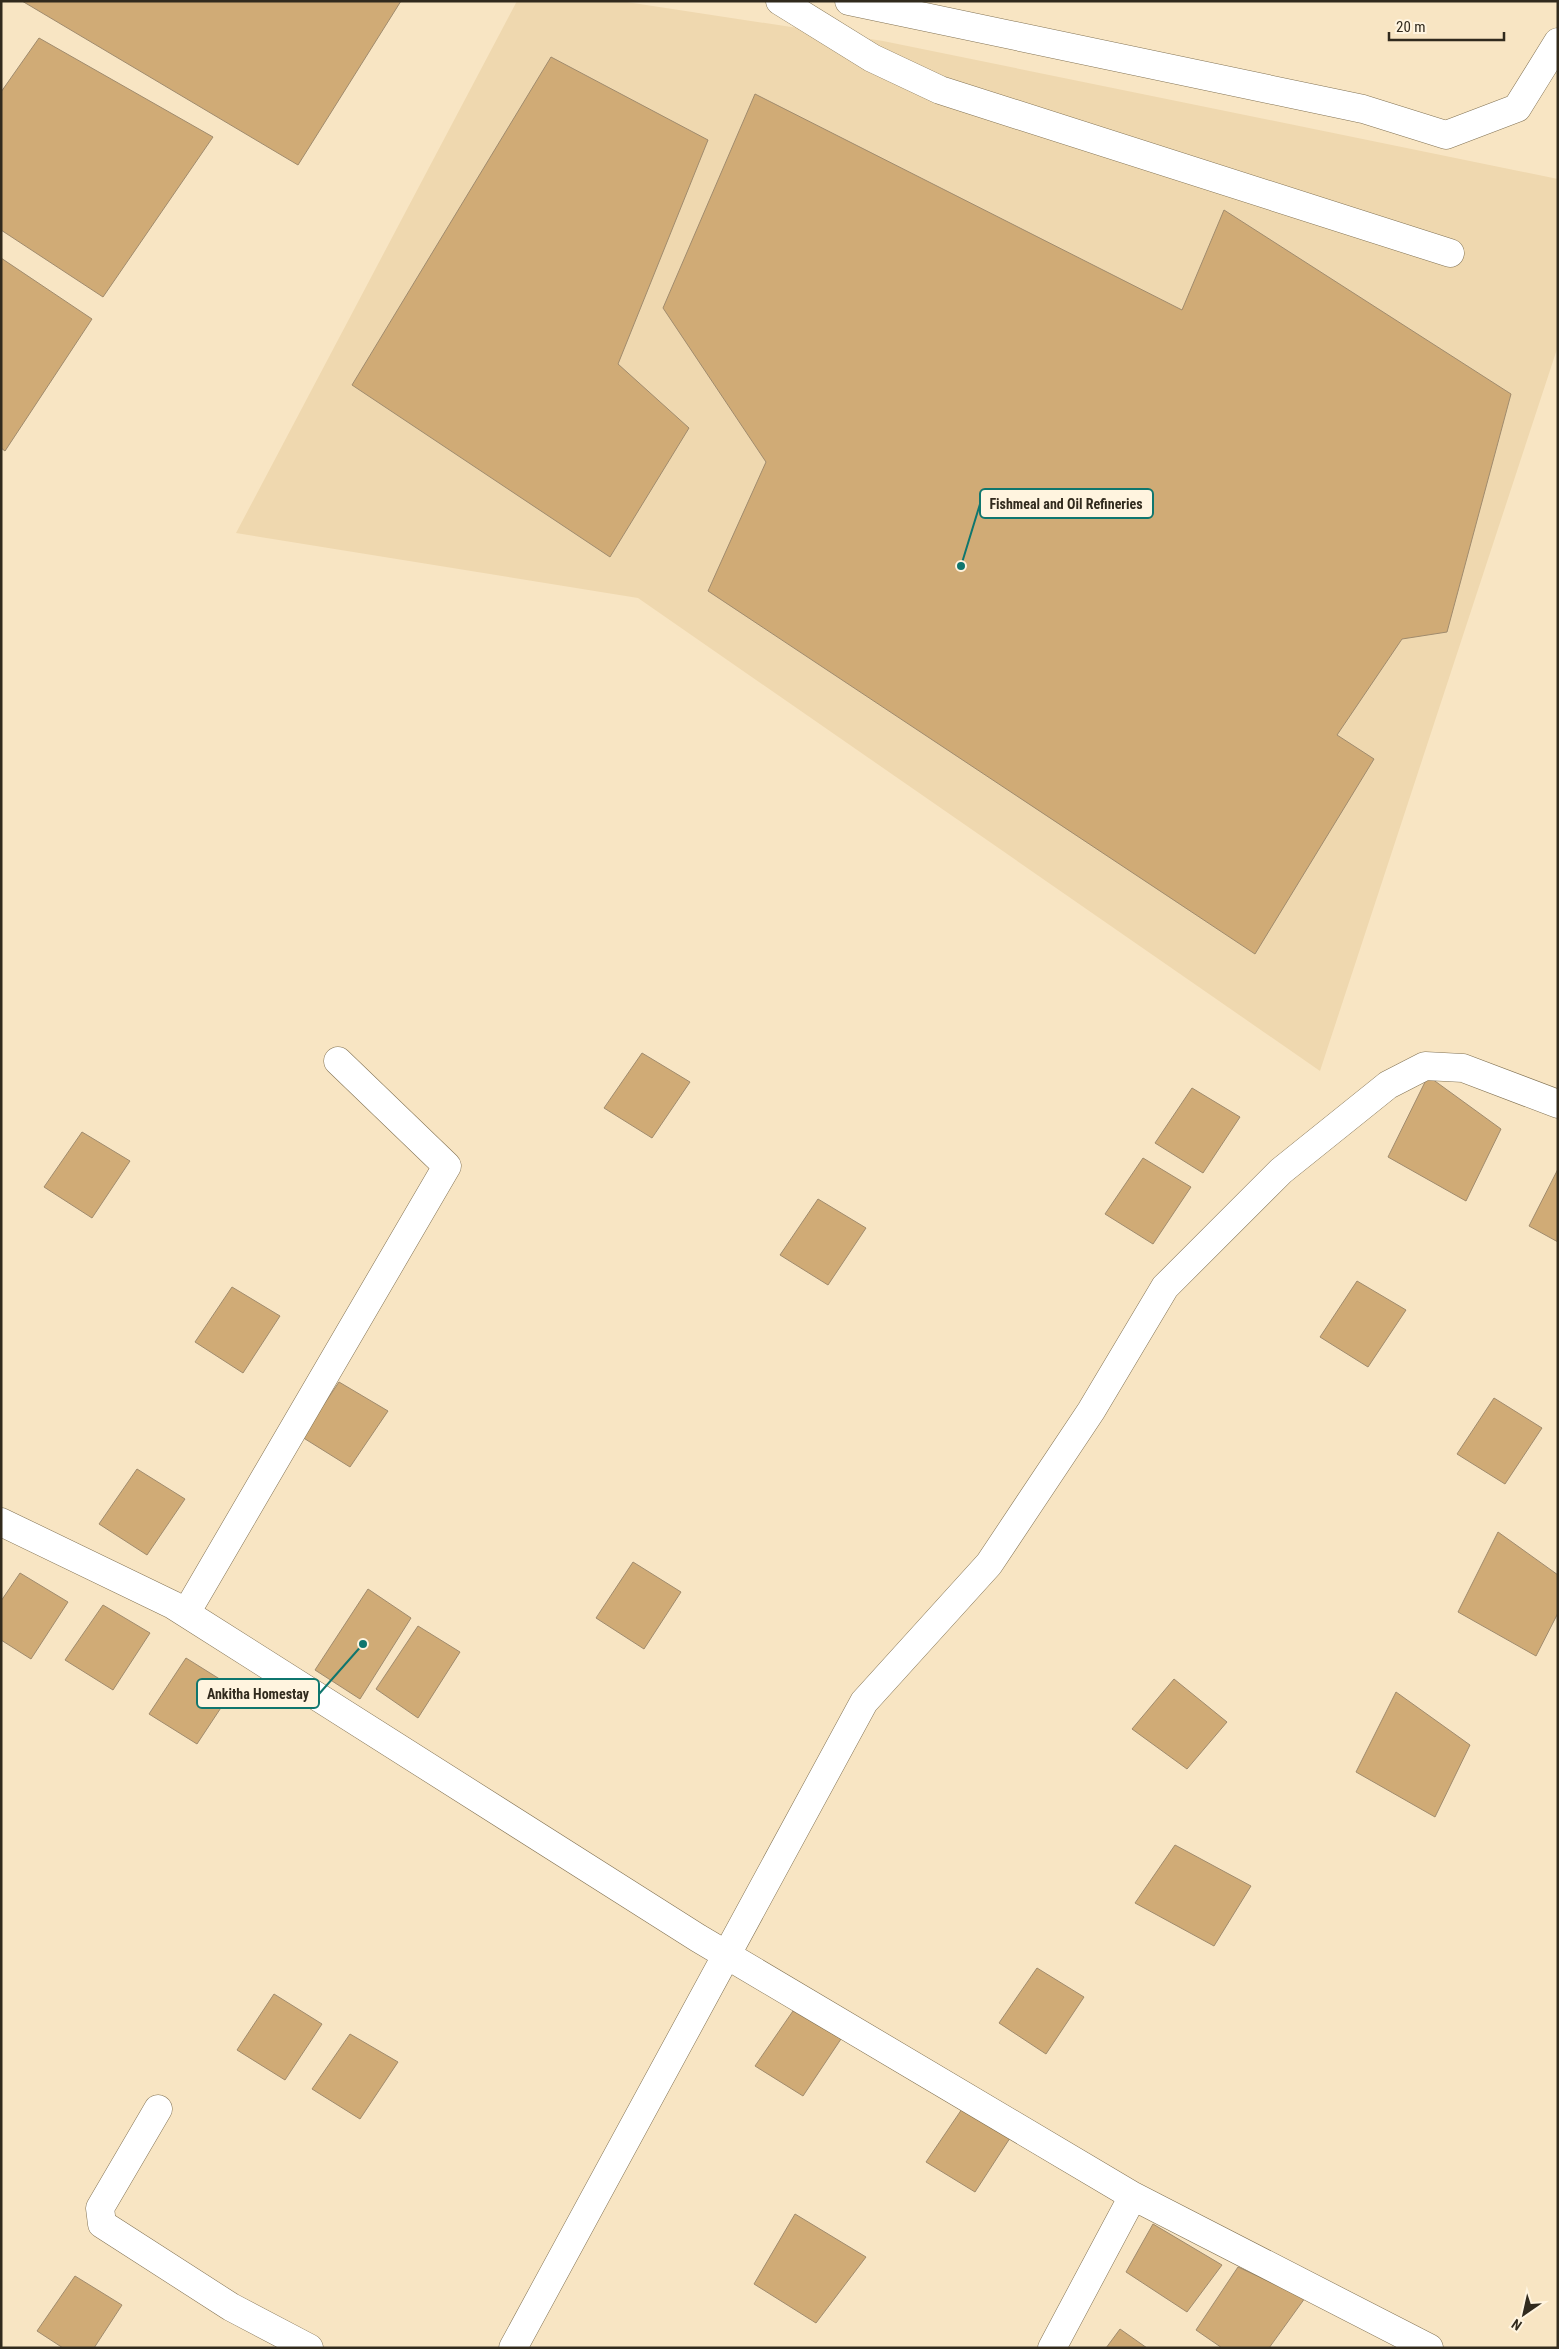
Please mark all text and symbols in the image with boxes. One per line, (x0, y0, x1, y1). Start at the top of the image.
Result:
scale bar (1389, 10, 1504, 42)
text: 20 m (1396, 18, 1426, 36)
callout: Fishmeal and Oil Refineries (980, 489, 1153, 518)
text: Fishmeal and Oil Refineries (989, 496, 1143, 512)
callout: Ankitha Homestay (197, 1679, 319, 1708)
text: Ankitha Homestay (207, 1686, 310, 1702)
north arrow (1499, 2289, 1549, 2339)
text: N (1509, 2316, 1525, 2334)

